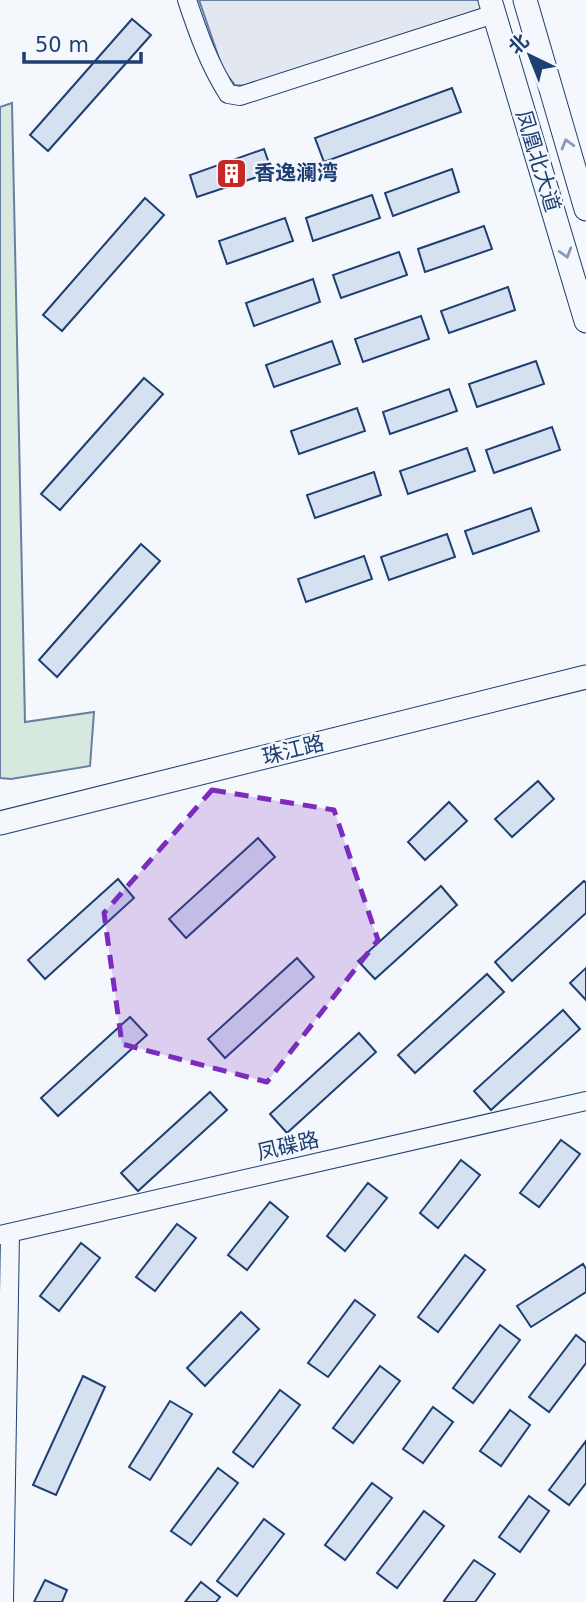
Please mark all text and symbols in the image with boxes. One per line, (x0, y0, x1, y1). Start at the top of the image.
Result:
scale bar (24, 21, 142, 65)
north arrow (495, 21, 565, 91)
text: 北 (504, 29, 533, 58)
text: 50 m (35, 33, 89, 57)
street label: 凤凰北大道 (511, 107, 565, 215)
one-way arrow (560, 138, 575, 150)
building icon: 香逸澜湾 (214, 156, 248, 190)
place label: 香逸澜湾 (254, 161, 338, 185)
one-way arrow (557, 247, 572, 259)
street label: 珠江路 (260, 731, 326, 769)
street label: 凤碟路 (255, 1127, 321, 1165)

